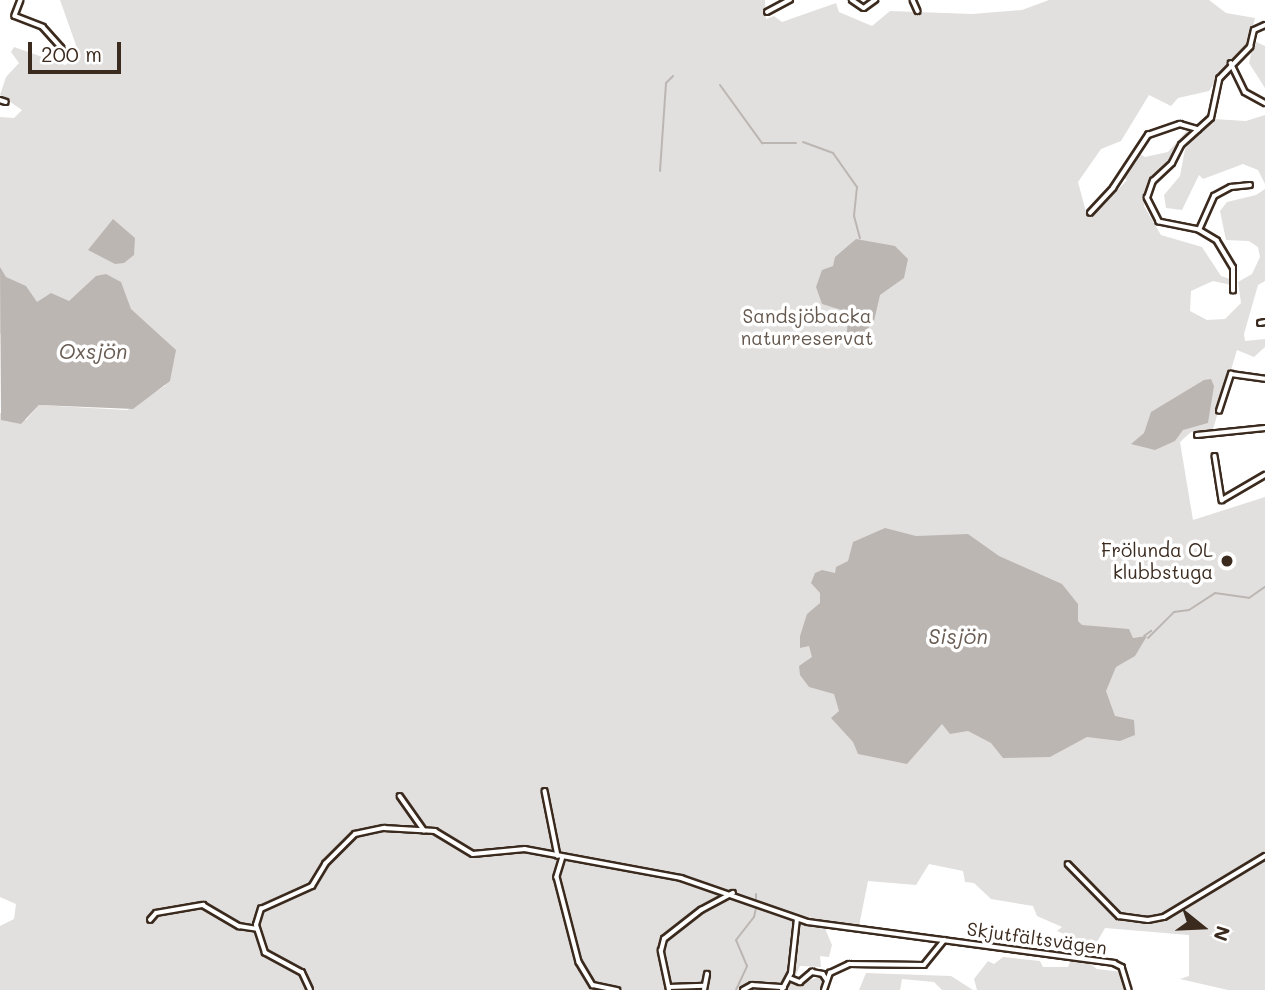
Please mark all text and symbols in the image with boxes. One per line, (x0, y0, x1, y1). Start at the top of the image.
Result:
scale bar (32, 28, 124, 72)
text: 200 m (41, 40, 102, 67)
park label: Sandsjöbacka naturreservat (741, 305, 873, 349)
water label: Oxsjön (59, 338, 127, 364)
place label: Frölunda OL klubbstuga (1101, 539, 1213, 583)
marker: Frölunda OL klubbstuga (1219, 553, 1235, 569)
water label: Sisjön (928, 623, 988, 649)
north arrow (1167, 892, 1237, 962)
street label: Skjutfältsvägen (966, 917, 1108, 959)
text: N (1208, 923, 1237, 944)

